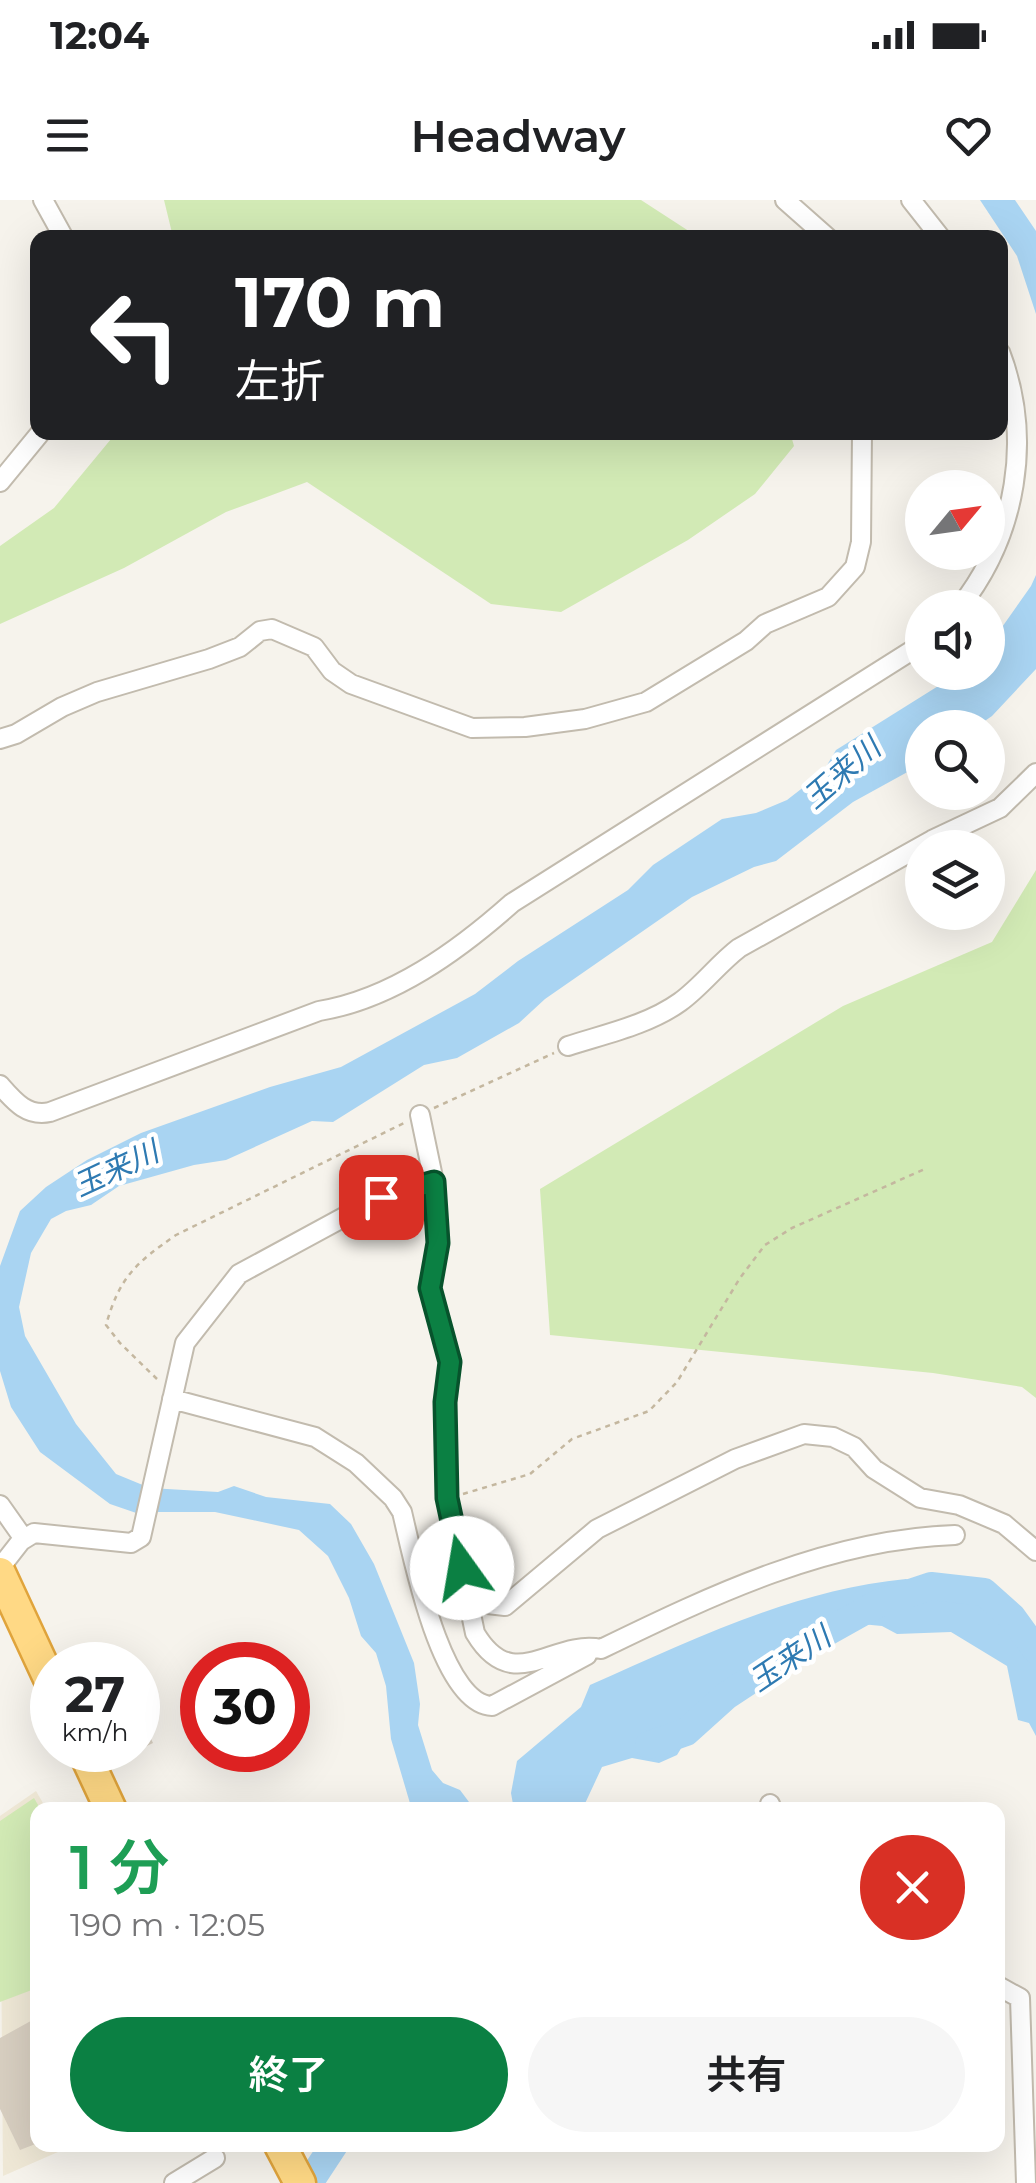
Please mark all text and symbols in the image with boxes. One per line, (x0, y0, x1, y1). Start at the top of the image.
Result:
text: 12:04 (50, 12, 149, 59)
icon: menu (40, 108, 95, 163)
text: Headway (410, 108, 626, 163)
icon: heart (941, 108, 996, 163)
text: 170 m (235, 259, 445, 345)
icon: left (70, 270, 200, 400)
text: 左折 (235, 353, 325, 408)
north arrow (905, 470, 1005, 570)
map controls (905, 470, 1005, 930)
button: sound (905, 590, 1005, 690)
button: search (905, 710, 1005, 810)
water label: 玉来川 (796, 727, 890, 816)
button: layers (905, 830, 1005, 930)
water label: 玉来川 (67, 1131, 167, 1204)
pin (339, 1155, 424, 1240)
icon: arrive (354, 1170, 409, 1225)
position arrow (410, 1516, 514, 1620)
water label: 玉来川 (742, 1616, 840, 1699)
speed limit sign: 30 (180, 1642, 310, 1772)
text: 27 (65, 1664, 125, 1725)
text: km/h (62, 1717, 128, 1747)
text: 1 分 (70, 1831, 169, 1904)
button: close (860, 1835, 965, 1940)
text: 190 m · 12:05 (70, 1905, 265, 1944)
button: 終了 (70, 2017, 508, 2132)
button: 共有 (528, 2017, 965, 2132)

